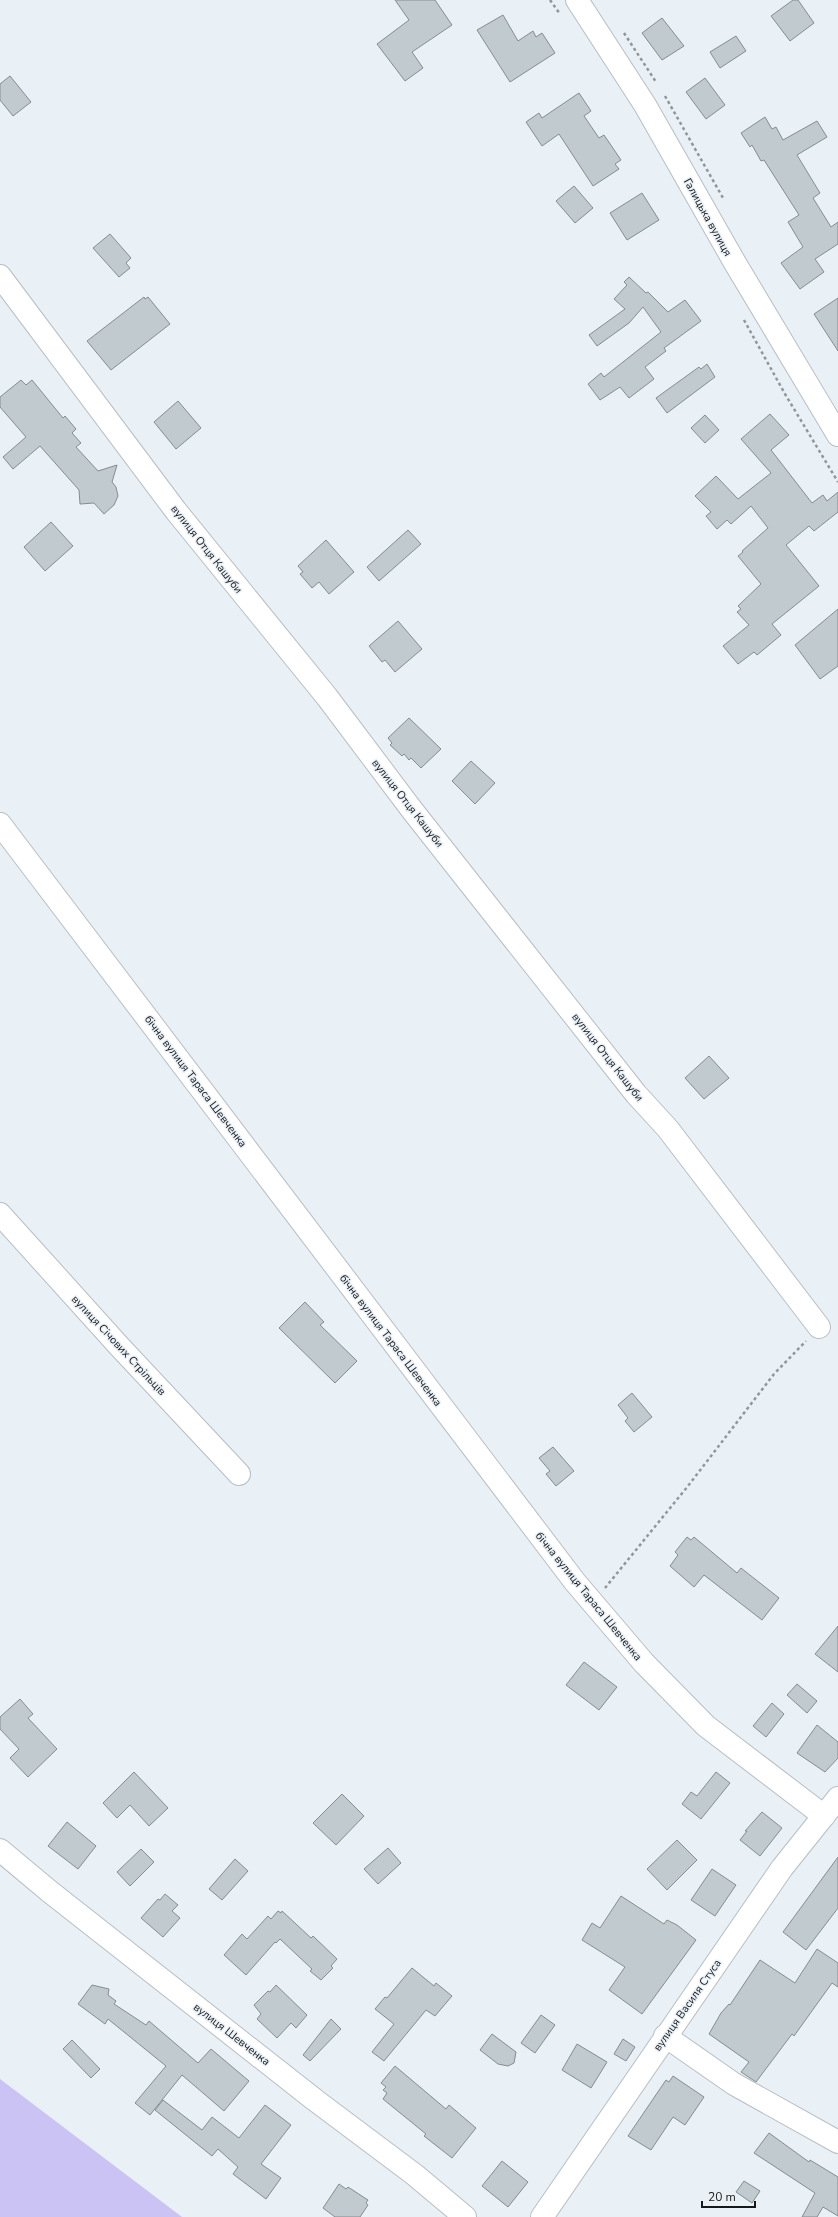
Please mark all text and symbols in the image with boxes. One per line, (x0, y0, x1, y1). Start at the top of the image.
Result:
street label: Галицька вулиця (680, 176, 735, 259)
street label: вулиця Отця Кашуби (167, 502, 246, 597)
street label: вулиця Отця Кашуби (368, 756, 447, 851)
street label: вулиця Отця Кашуби (568, 1010, 647, 1105)
street label: бічна вулиця Тараса Шевченка (141, 1012, 250, 1150)
street label: бічна вулиця Тараса Шевченка (336, 1271, 445, 1409)
street label: вулиця Січових Стрільців (68, 1292, 169, 1399)
street label: бічна вулиця Тараса Шевченка (532, 1529, 645, 1664)
street label: вулиця Василя Стуса (650, 1956, 725, 2054)
street label: вулиця Шевченка (190, 2000, 273, 2069)
scale bar (702, 2183, 755, 2209)
text: 20 m (708, 2189, 736, 2205)

